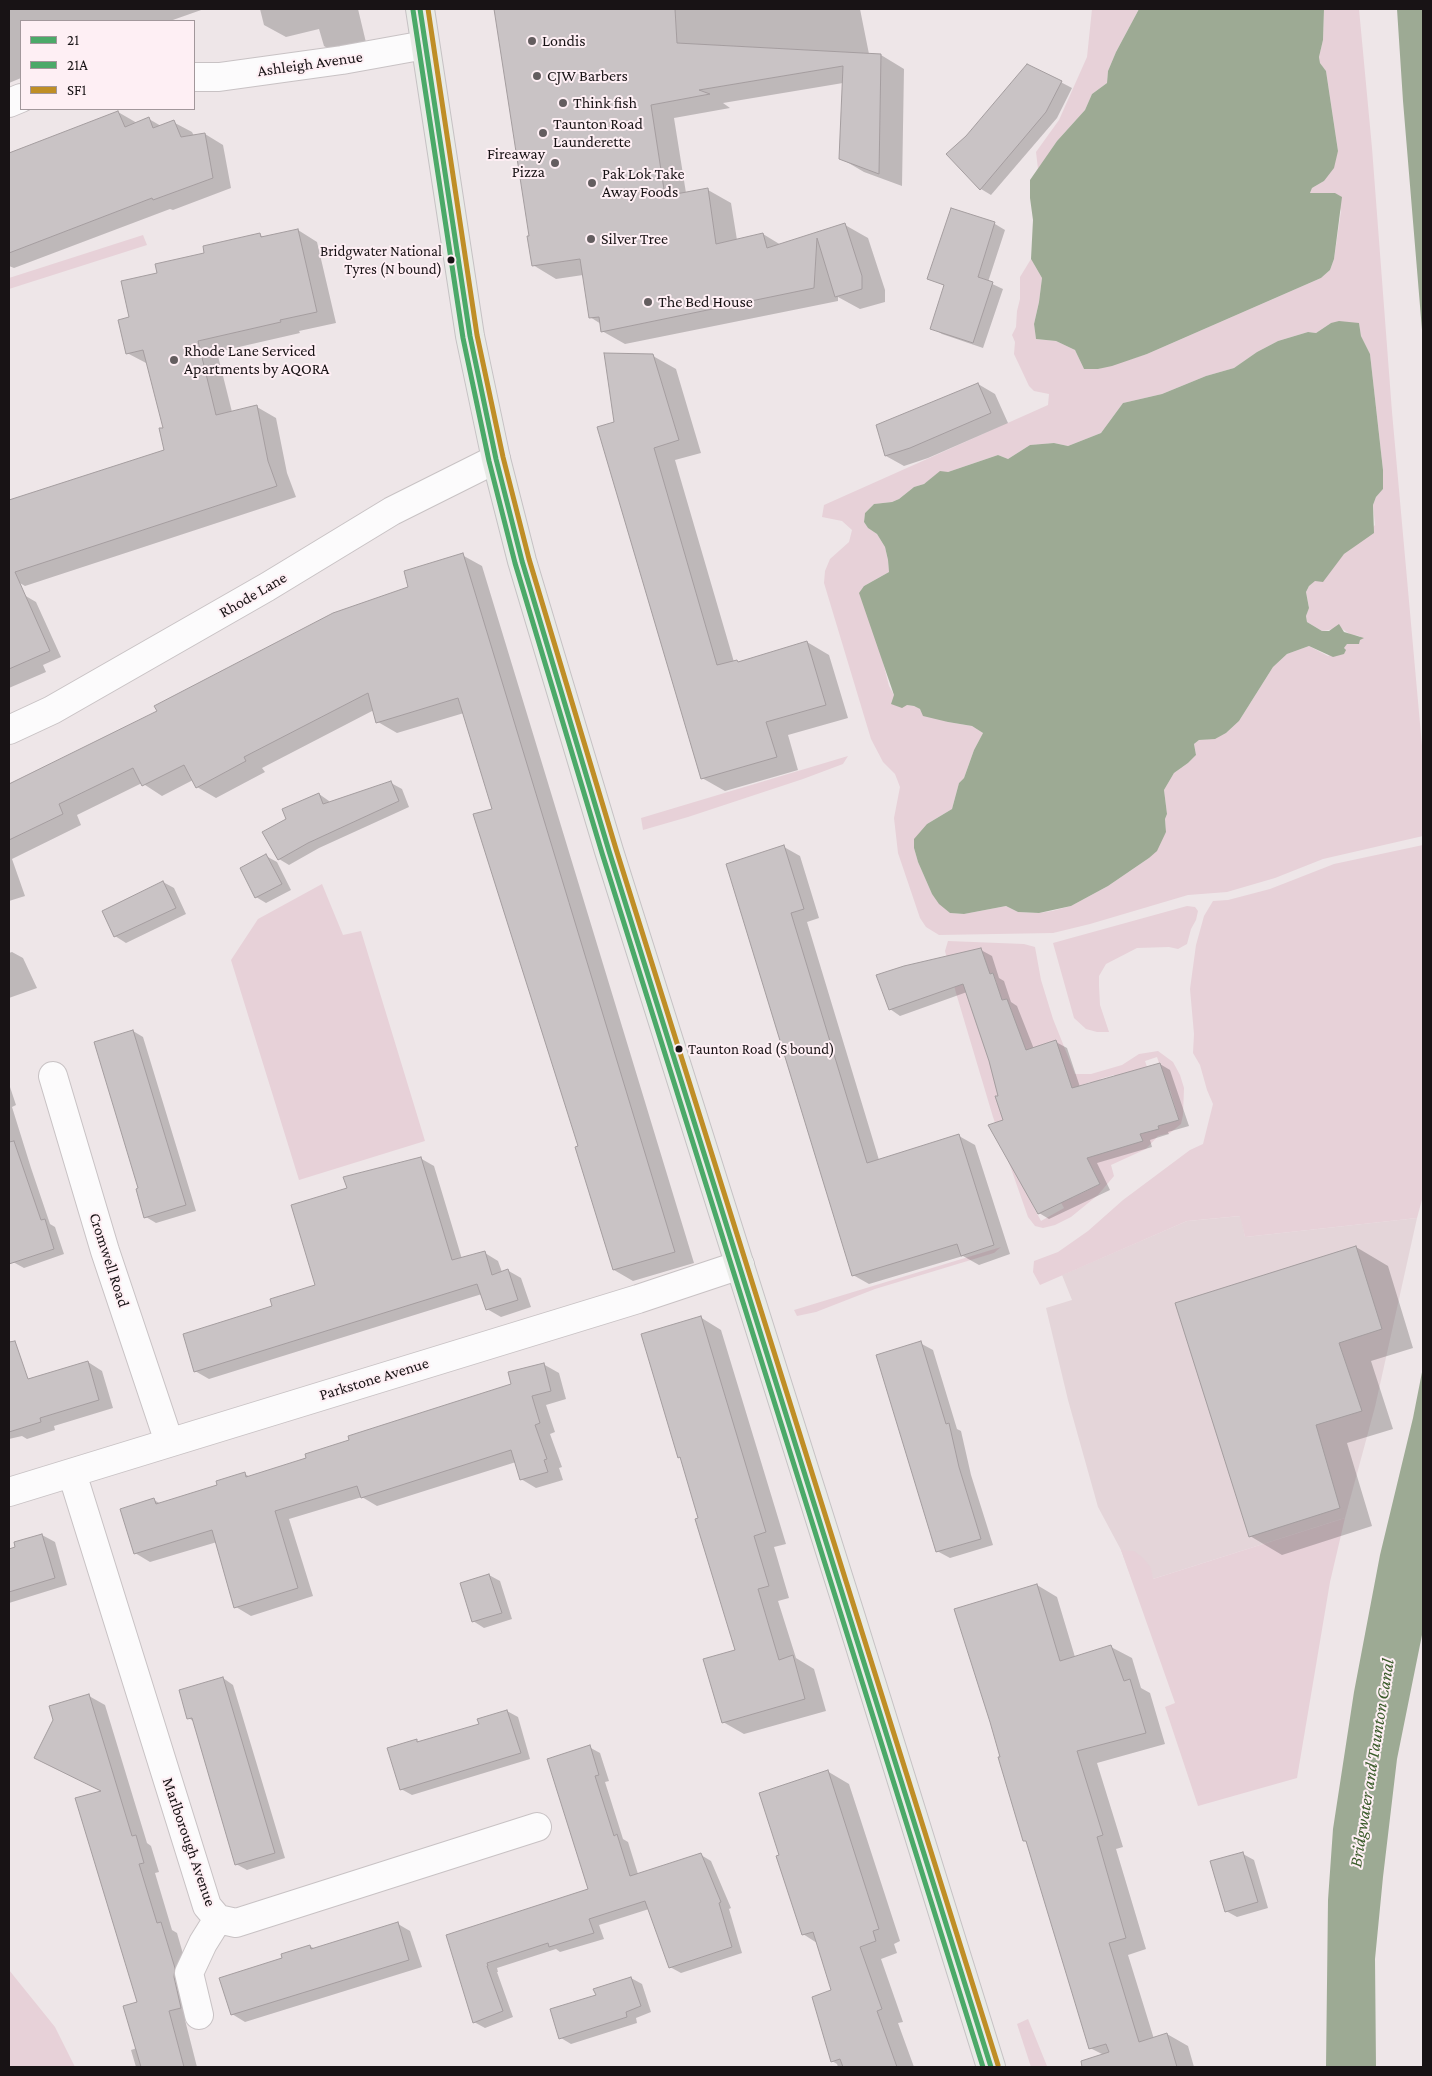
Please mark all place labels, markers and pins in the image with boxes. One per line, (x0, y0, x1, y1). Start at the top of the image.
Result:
place label: Londis (542, 31, 585, 51)
marker: Londis (526, 35, 538, 47)
place label: CJW Barbers (547, 66, 628, 86)
marker: CJW Barbers (531, 70, 543, 82)
place label: Think fish (573, 93, 637, 113)
marker: Think fish (557, 97, 569, 109)
place label: Taunton Road Launderette (553, 114, 643, 152)
marker: Taunton Road Launderette (537, 127, 549, 139)
place label: Fireaway Pizza (487, 144, 545, 182)
marker: Fireaway Pizza (549, 157, 561, 169)
place label: Pak Lok Take Away Foods (602, 164, 685, 202)
marker: Pak Lok Take Away Foods (586, 177, 598, 189)
place label: Silver Tree (601, 229, 668, 249)
marker: Silver Tree (585, 233, 597, 245)
place label: Bridgwater National Tyres (N bound) (320, 242, 442, 277)
marker: Bridgwater National Tyres (N bound) (446, 255, 456, 265)
place label: The Bed House (658, 292, 753, 312)
marker: The Bed House (642, 296, 654, 308)
place label: Rhode Lane Serviced Apartments by AQORA (184, 341, 329, 379)
marker: Rhode Lane Serviced Apartments by AQORA (168, 354, 180, 366)
place label: Taunton Road (S bound) (688, 1040, 834, 1058)
marker: Taunton Road (S bound) (674, 1044, 684, 1054)

